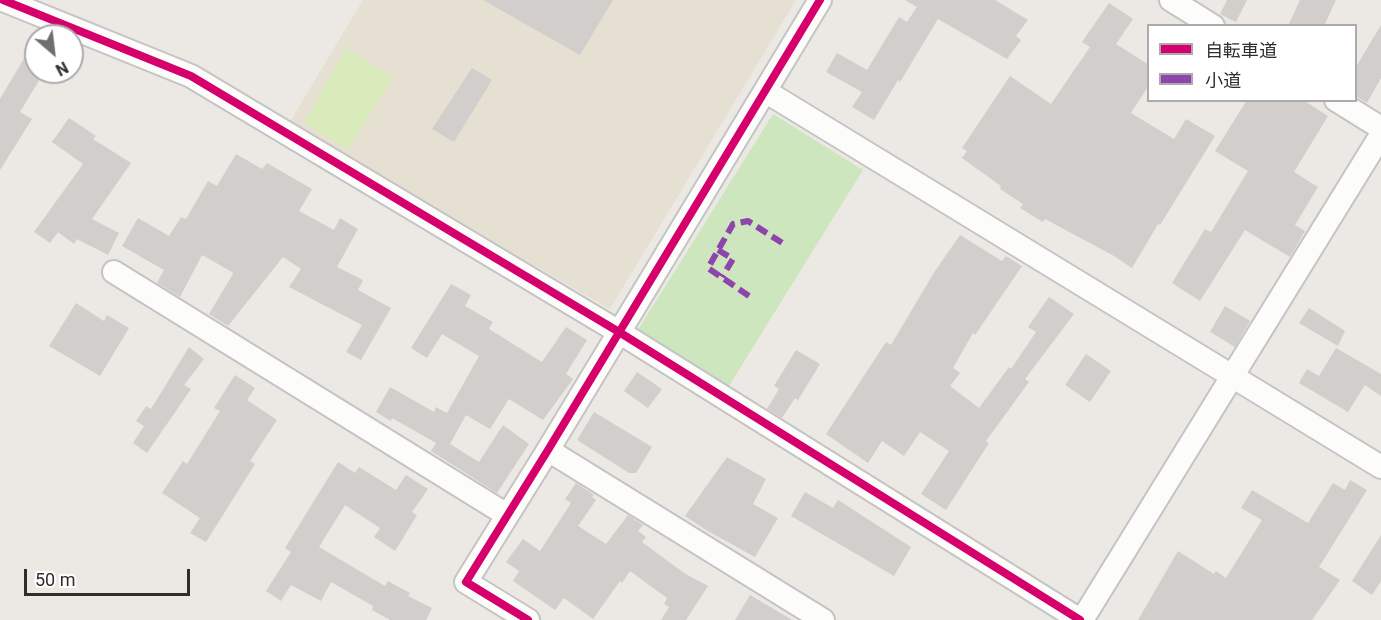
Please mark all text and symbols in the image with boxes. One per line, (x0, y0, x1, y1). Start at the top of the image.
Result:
north arrow (24, 24, 84, 84)
legend (1147, 24, 1357, 102)
text: 自転車道 (1205, 40, 1277, 61)
text: N (52, 58, 71, 80)
text: 小道 (1205, 70, 1241, 91)
scale bar (27, 557, 194, 595)
text: 50 m (35, 569, 75, 590)

